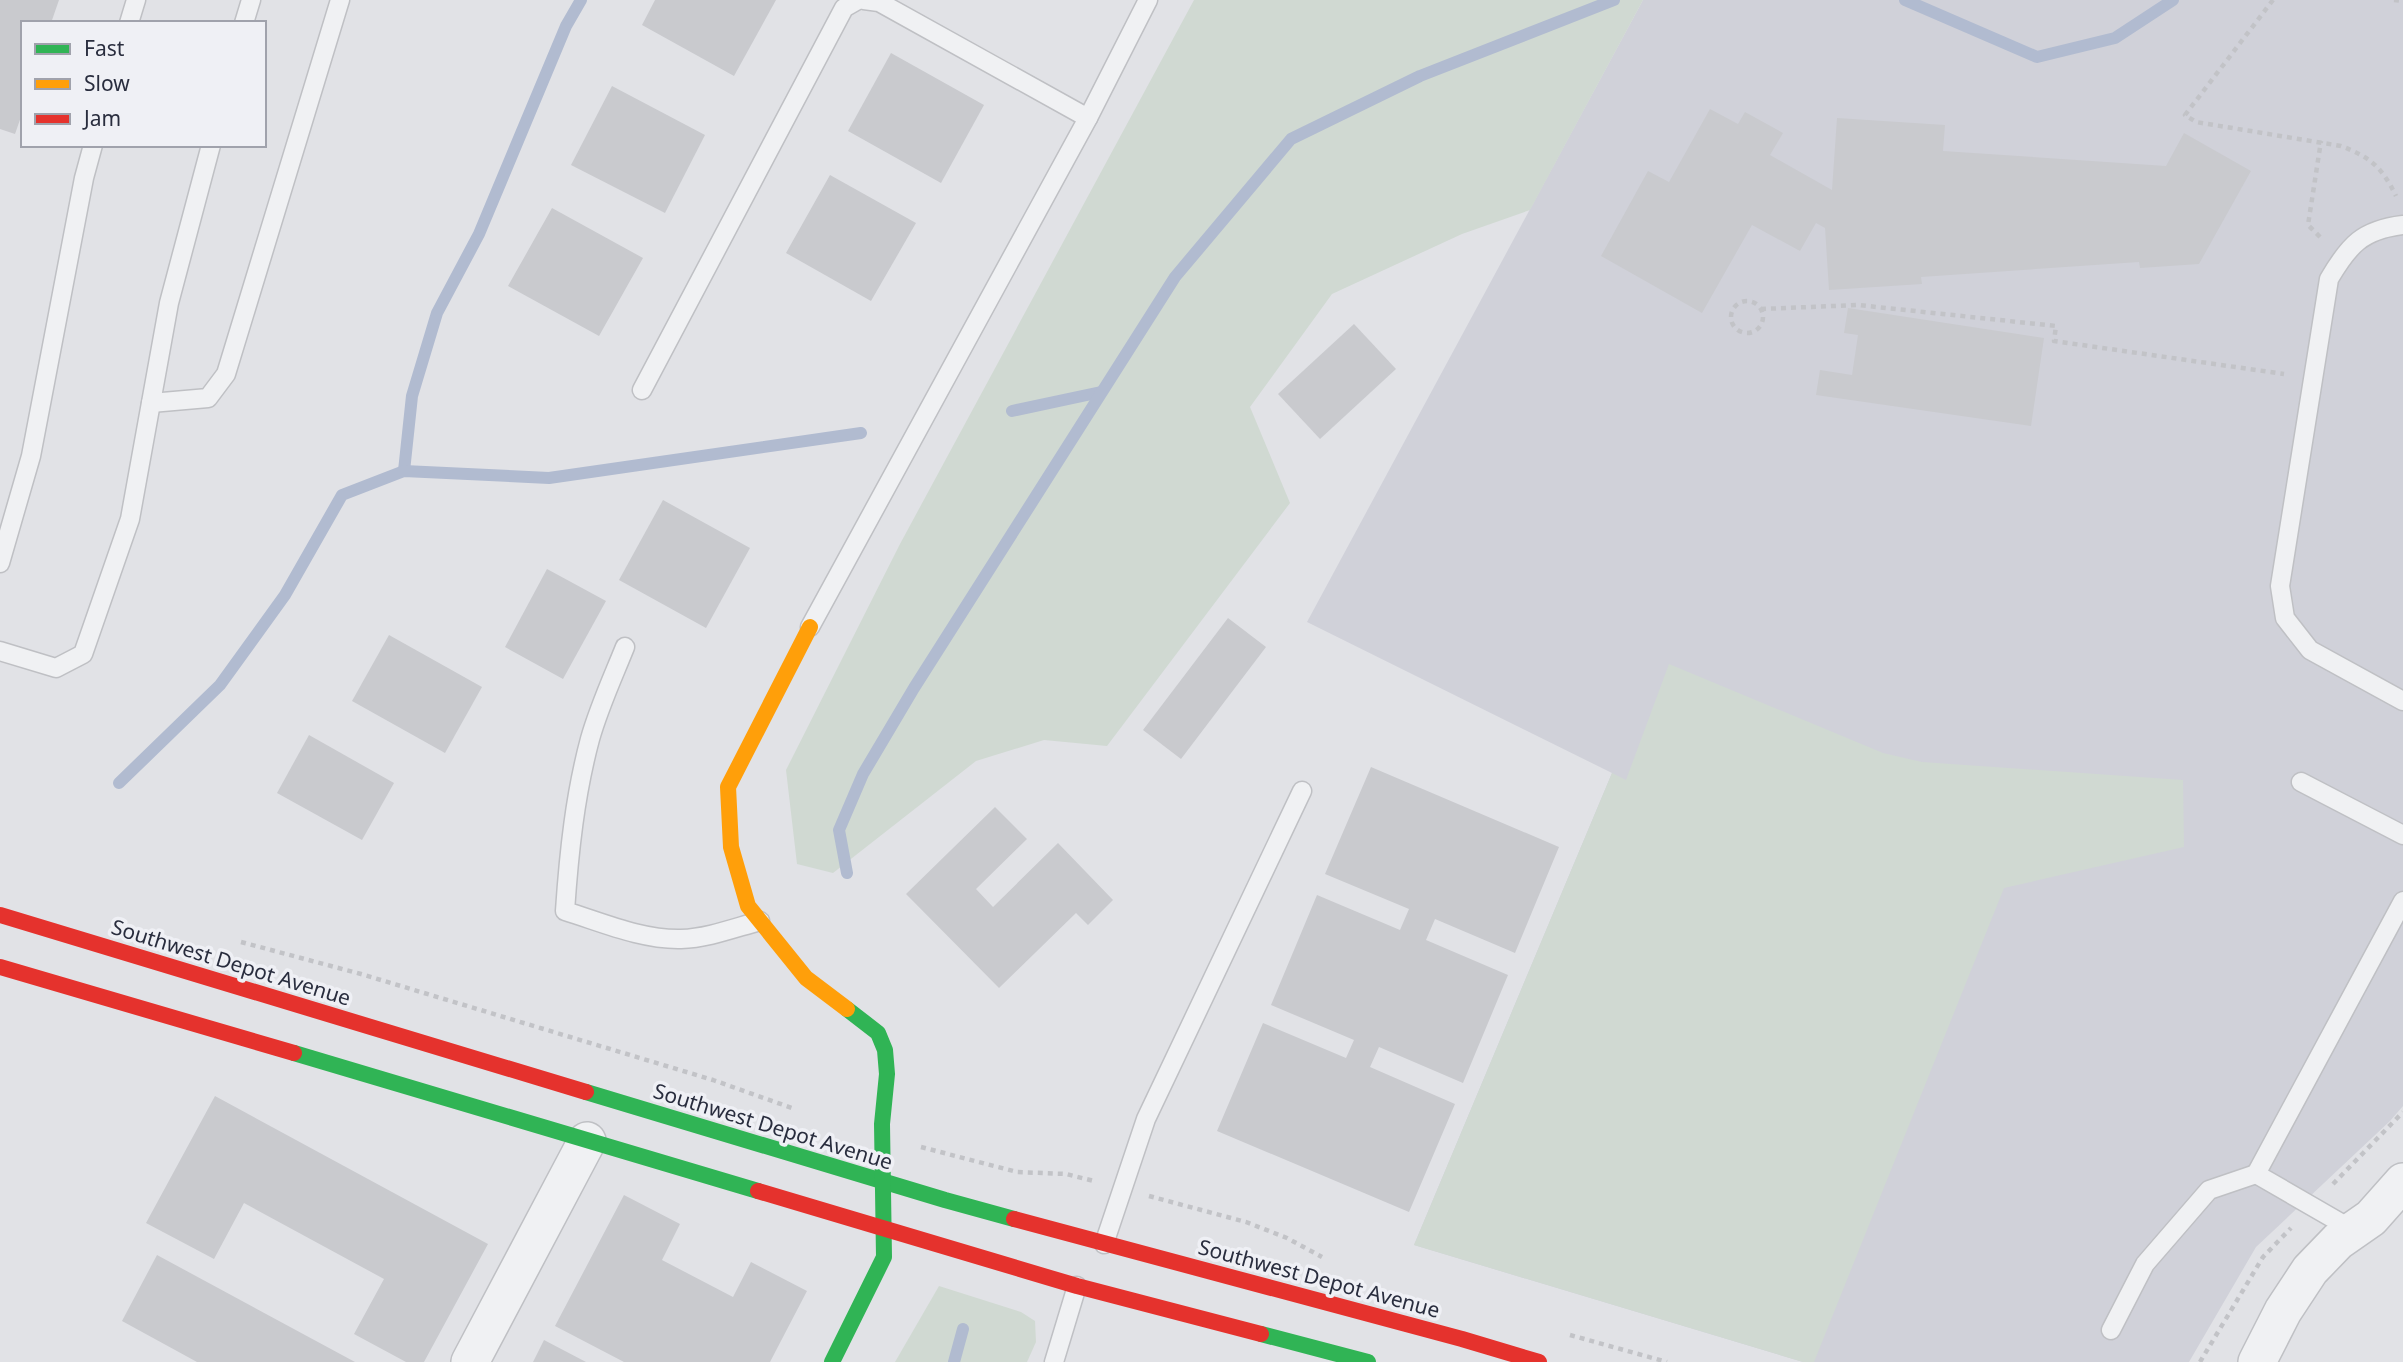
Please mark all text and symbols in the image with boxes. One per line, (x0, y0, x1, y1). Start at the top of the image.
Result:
legend (21, 21, 266, 147)
text: Fast (84, 34, 125, 62)
text: Slow (84, 69, 130, 97)
text: Jam (82, 104, 121, 132)
street label: Southwest Depot Avenue (108, 912, 354, 1012)
street label: Southwest Depot Avenue (650, 1076, 896, 1176)
street label: Southwest Depot Avenue (1195, 1232, 1443, 1324)

